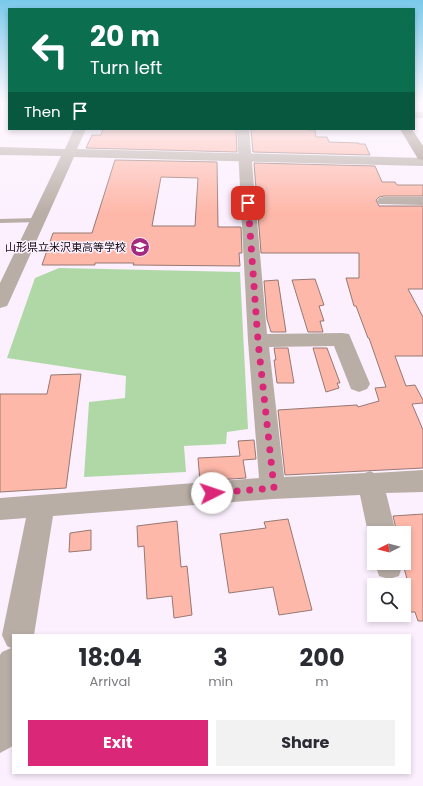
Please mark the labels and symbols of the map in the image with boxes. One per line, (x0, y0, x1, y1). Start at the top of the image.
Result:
pin (231, 186, 265, 220)
school or university icon: 山形県立米沢東高等学校 (129, 236, 151, 258)
place label: 山形県立米沢東高等学校 (5, 239, 126, 255)
position arrow (191, 472, 233, 514)
north arrow (367, 526, 411, 570)

